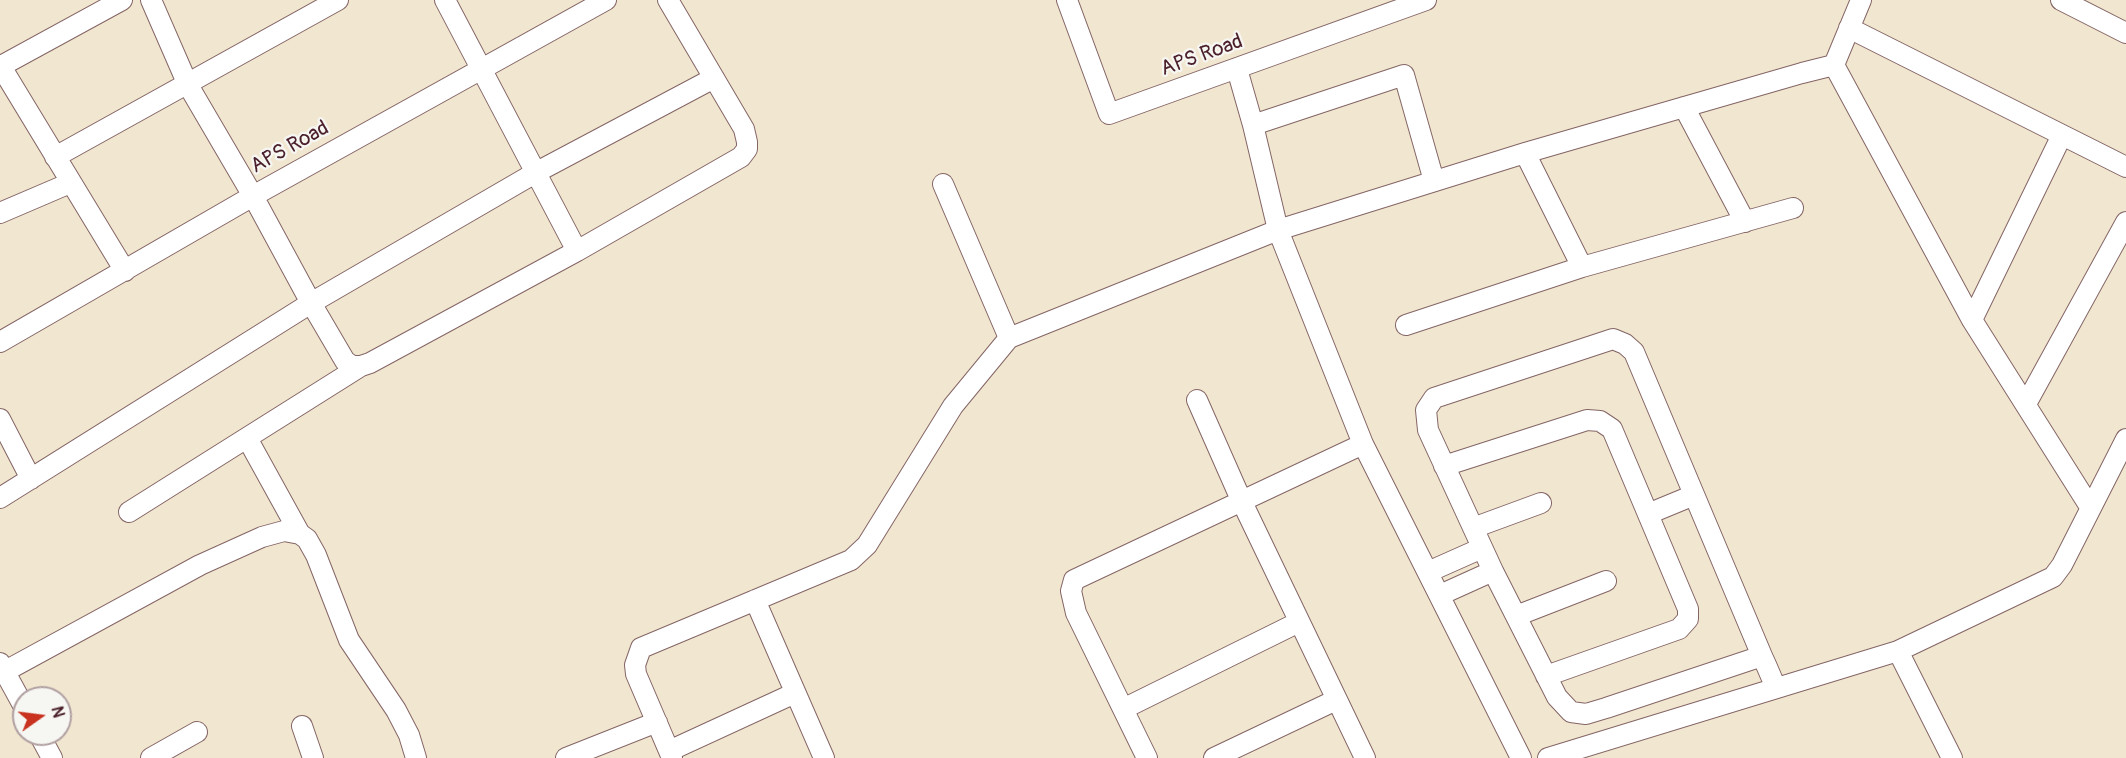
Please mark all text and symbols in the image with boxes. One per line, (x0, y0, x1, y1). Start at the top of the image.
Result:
street label: APS Road (1158, 30, 1246, 82)
street label: APS Road (246, 116, 334, 180)
north arrow (12, 686, 72, 746)
text: N (47, 704, 69, 720)

